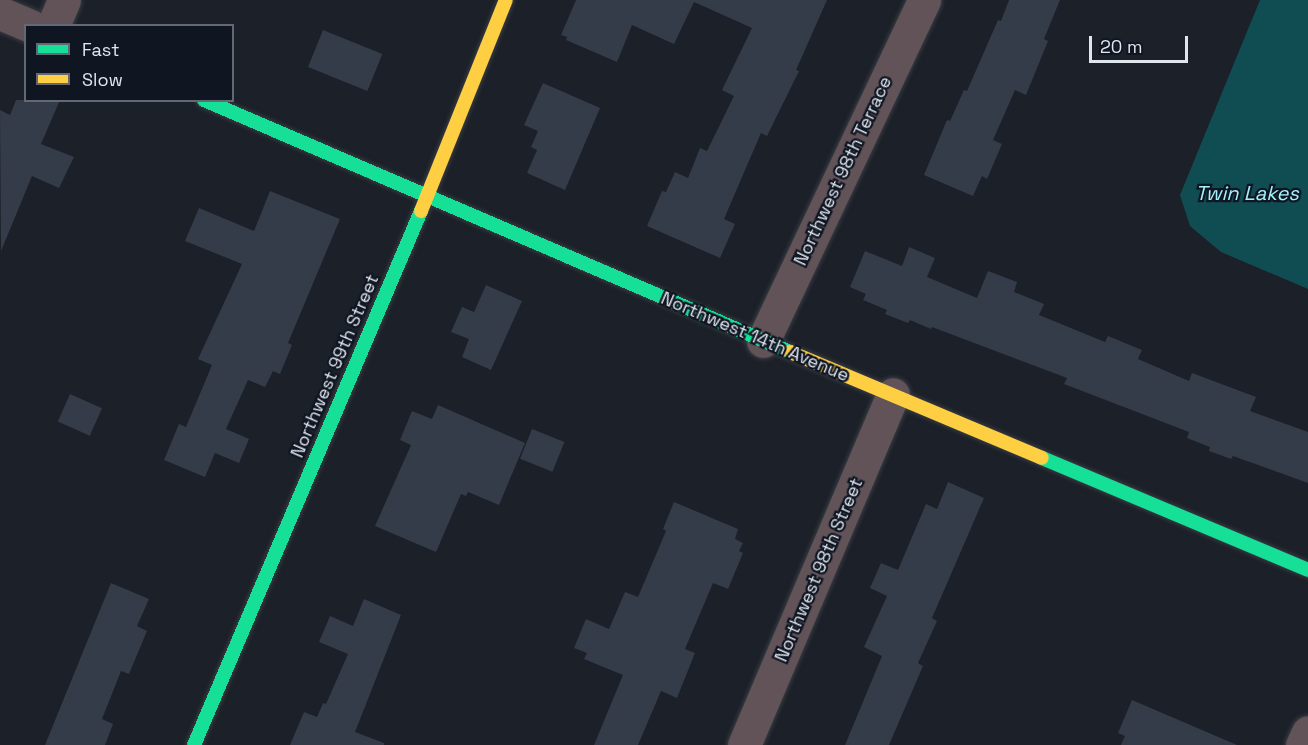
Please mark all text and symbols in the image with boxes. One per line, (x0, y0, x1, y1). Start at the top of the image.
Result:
legend (24, 24, 234, 102)
scale bar (1092, 24, 1191, 62)
text: 20 m (1100, 35, 1143, 58)
text: Fast (82, 38, 119, 61)
text: Slow (82, 68, 123, 91)
street label: Northwest 98th Terrace (790, 73, 896, 269)
water label: Twin Lakes (1195, 181, 1299, 205)
street label: Northwest 99th Street (287, 271, 383, 461)
street label: Northwest 14th Avenue (658, 288, 852, 386)
street label: Northwest 98th Street (771, 475, 867, 665)

